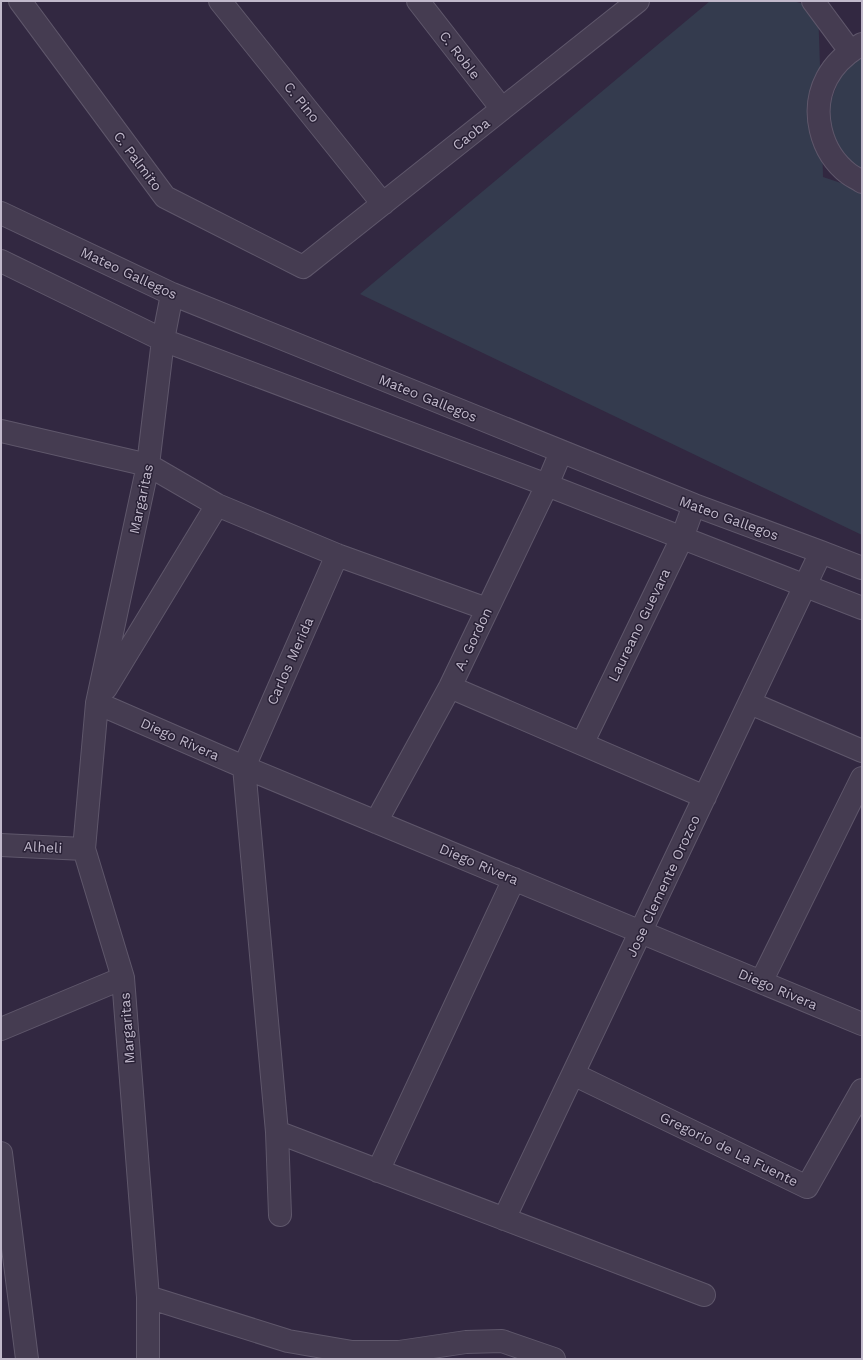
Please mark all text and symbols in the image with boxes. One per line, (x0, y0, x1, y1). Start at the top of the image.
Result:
street label: C. Roble (436, 28, 484, 82)
street label: C. Pino (281, 79, 323, 125)
street label: Caoba (449, 115, 493, 153)
street label: C. Palmito (111, 128, 165, 194)
street label: Mateo Gallegos (78, 244, 180, 302)
street label: Mateo Gallegos (377, 371, 479, 425)
street label: Margaritas (126, 463, 156, 535)
street label: Mateo Gallegos (677, 493, 781, 543)
street label: Laureano Guevara (605, 566, 673, 684)
street label: A. Gordon (451, 605, 495, 673)
street label: Carlos Merida (264, 615, 316, 707)
street label: Diego Rivera (138, 715, 222, 763)
street label: Jose Clemente Orozco (623, 812, 703, 960)
street label: Alheli (23, 838, 63, 856)
street label: Diego Rivera (437, 840, 521, 888)
street label: Diego Rivera (736, 965, 820, 1013)
street label: Margaritas (117, 992, 137, 1064)
street label: Gregorio de La Fuente (657, 1109, 801, 1189)

